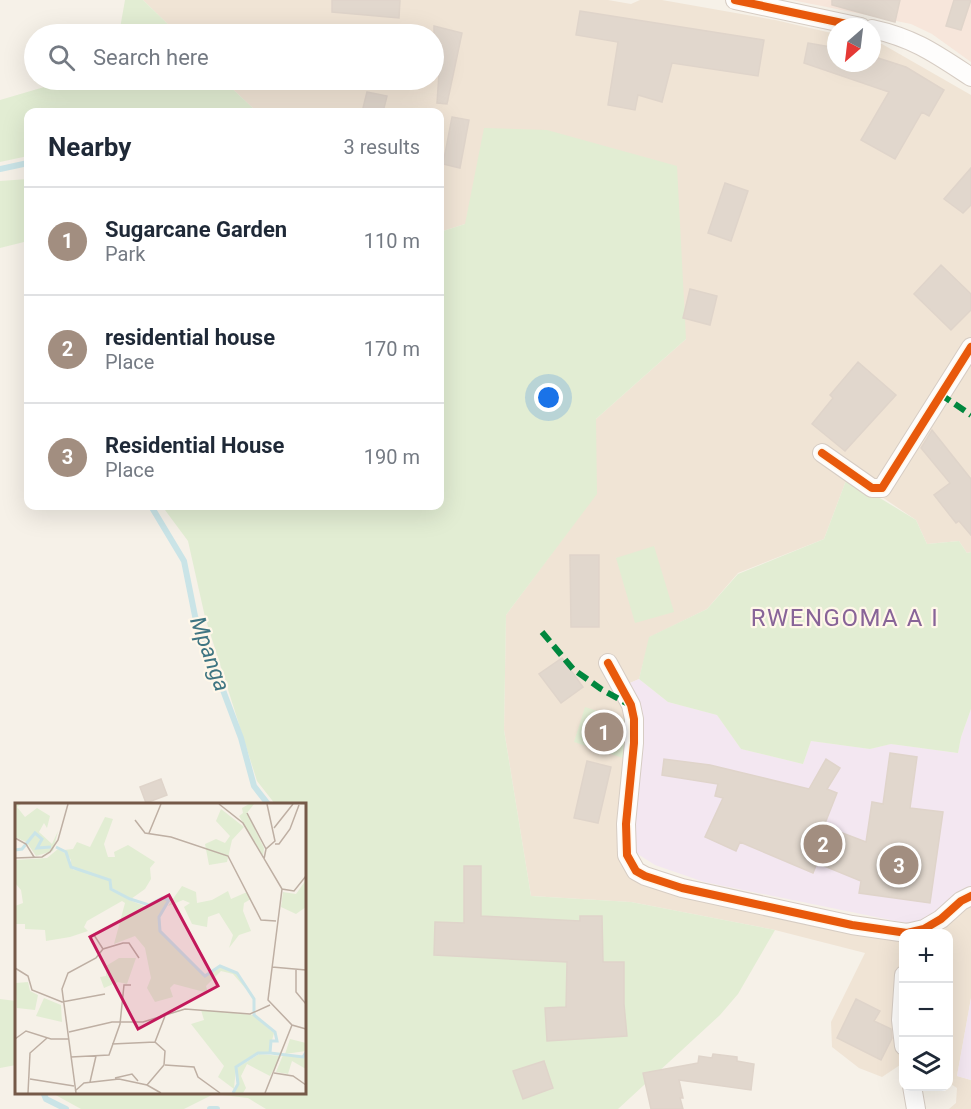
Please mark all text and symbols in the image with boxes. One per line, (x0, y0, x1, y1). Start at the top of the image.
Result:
north arrow (827, 18, 881, 72)
search box (24, 24, 444, 90)
icon: search (45, 41, 78, 74)
text: Search here (93, 45, 209, 70)
text: Nearby (48, 132, 131, 162)
text: 3 results (344, 135, 420, 159)
text: Sugarcane Garden (105, 217, 287, 242)
text: 1 (62, 229, 73, 253)
text: 110 m (364, 229, 420, 253)
text: Park (105, 242, 145, 266)
text: residential house (105, 325, 275, 350)
text: 2 (62, 337, 73, 361)
text: 170 m (364, 337, 420, 361)
text: Place (105, 350, 154, 374)
your location (534, 383, 563, 412)
text: Residential House (105, 433, 284, 458)
text: 3 (62, 445, 73, 469)
text: 190 m (364, 445, 420, 469)
text: Place (105, 458, 154, 482)
district label: RWENGOMA A I (751, 604, 939, 632)
water label: Mpanga (185, 613, 235, 695)
pin: 1 (584, 710, 624, 754)
inset map (15, 803, 306, 1094)
pin: 2 (804, 822, 842, 866)
pin: 3 (880, 842, 918, 888)
map controls (899, 929, 953, 1091)
button: + (899, 929, 953, 983)
button: − (899, 983, 953, 1037)
button: layers (899, 1037, 953, 1091)

